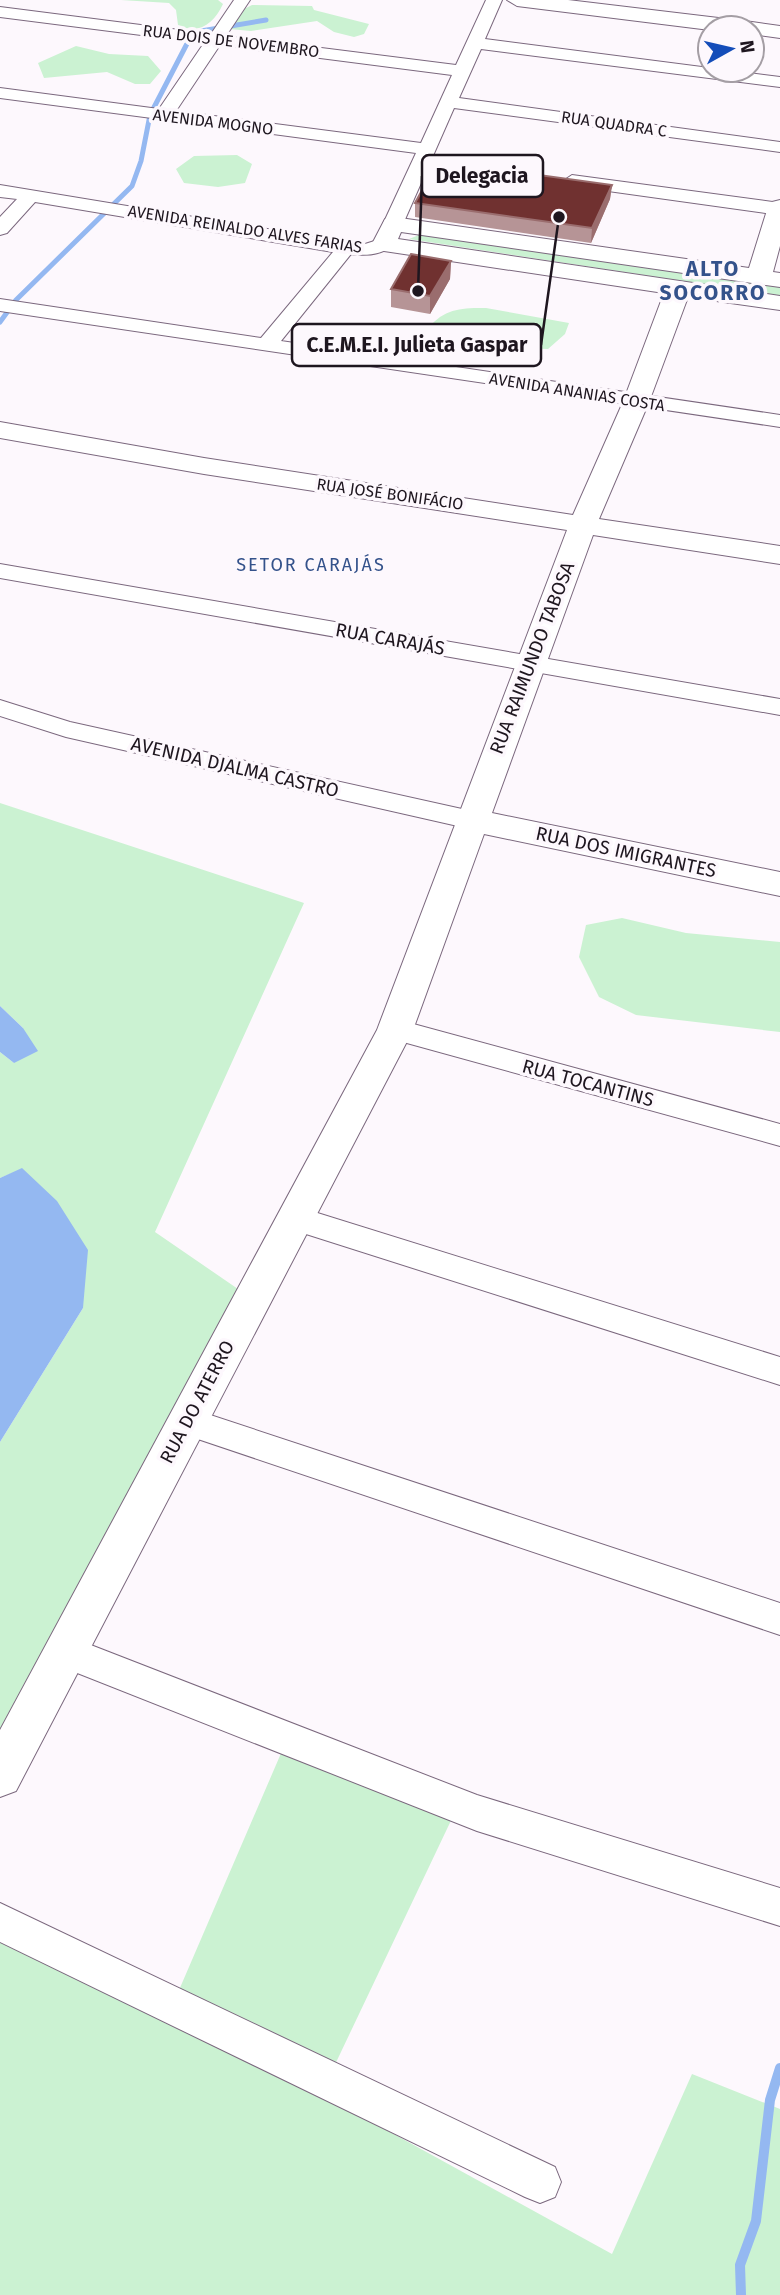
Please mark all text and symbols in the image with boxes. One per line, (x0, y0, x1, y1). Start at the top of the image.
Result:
north arrow (696, 14, 766, 84)
street label: RUA DOIS DE NOVEMBRO (142, 21, 320, 61)
text: N (735, 39, 760, 55)
street label: AVENIDA MOGNO (152, 105, 274, 139)
street label: RUA QUADRA C (560, 107, 668, 141)
callout: Delegacia (422, 155, 543, 197)
text: Delegacia (435, 163, 529, 189)
street label: AVENIDA REINALDO ALVES FARIAS (127, 201, 364, 257)
district label: ALTO SOCORRO (660, 256, 766, 306)
callout: C.E.M.E.I. Julieta Gaspar (292, 324, 541, 366)
text: C.E.M.E.I. Julieta Gaspar (306, 332, 528, 358)
street label: AVENIDA ANANIAS COSTA (488, 369, 667, 415)
street label: RUA JOSÉ BONIFÁCIO (315, 473, 465, 514)
district label: SETOR CARAJÁS (236, 553, 386, 576)
street label: RUA RAIMUNDO TABOSA (485, 559, 579, 757)
street label: RUA CARAJÁS (334, 618, 446, 660)
street label: AVENIDA DJALMA CASTRO (129, 732, 341, 802)
street label: RUA DOS IMIGRANTES (534, 822, 718, 882)
street label: RUA TOCANTINS (520, 1054, 656, 1112)
street label: RUA DO ATERRO (155, 1337, 239, 1467)

